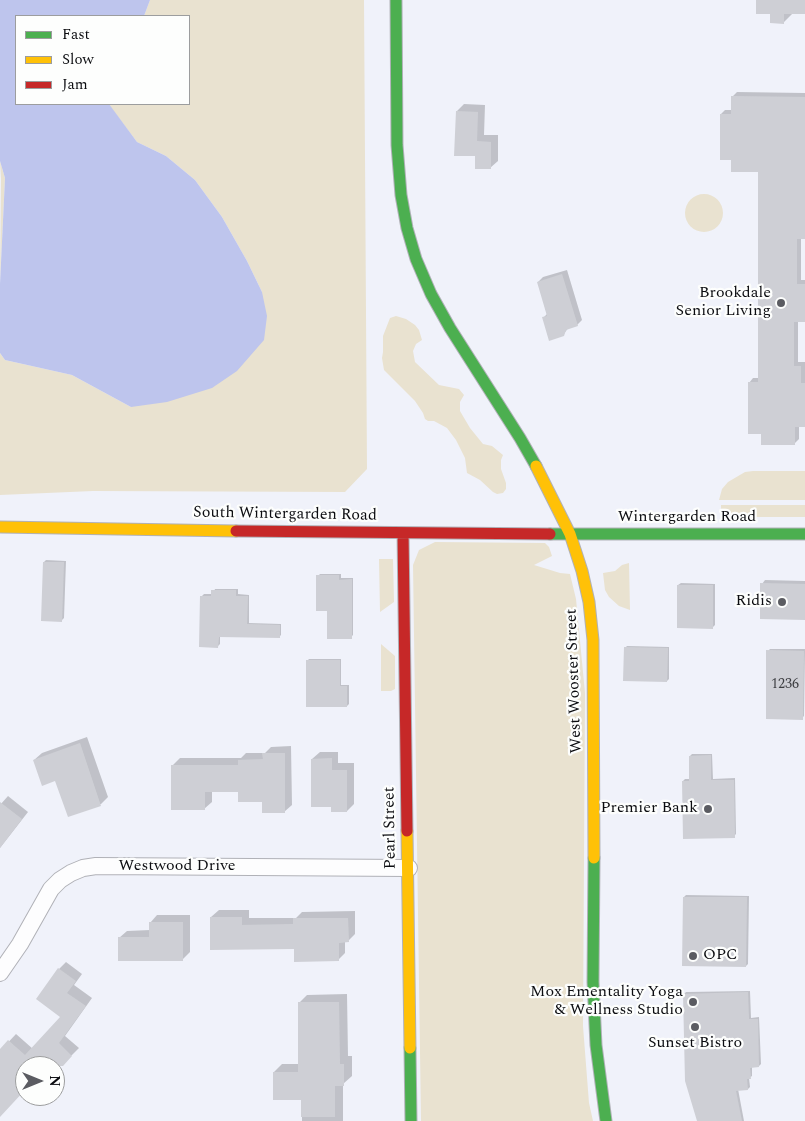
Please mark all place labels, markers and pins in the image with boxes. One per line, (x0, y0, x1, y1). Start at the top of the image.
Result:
place label: Brookdale Senior Living (675, 284, 771, 322)
marker: Brookdale Senior Living (775, 297, 787, 309)
place label: Ridis (736, 592, 772, 612)
marker: Ridis (776, 596, 788, 608)
place label: Premier Bank (600, 799, 698, 819)
marker: Premier Bank (702, 803, 714, 815)
place label: OPC (703, 946, 738, 966)
marker: OPC (687, 950, 699, 962)
place label: Mox Ementality Yoga & Wellness Studio (530, 983, 683, 1021)
marker: Mox Ementality Yoga & Wellness Studio (687, 996, 699, 1008)
marker: Sunset Bistro (689, 1021, 701, 1033)
place label: Sunset Bistro (648, 1034, 742, 1054)

